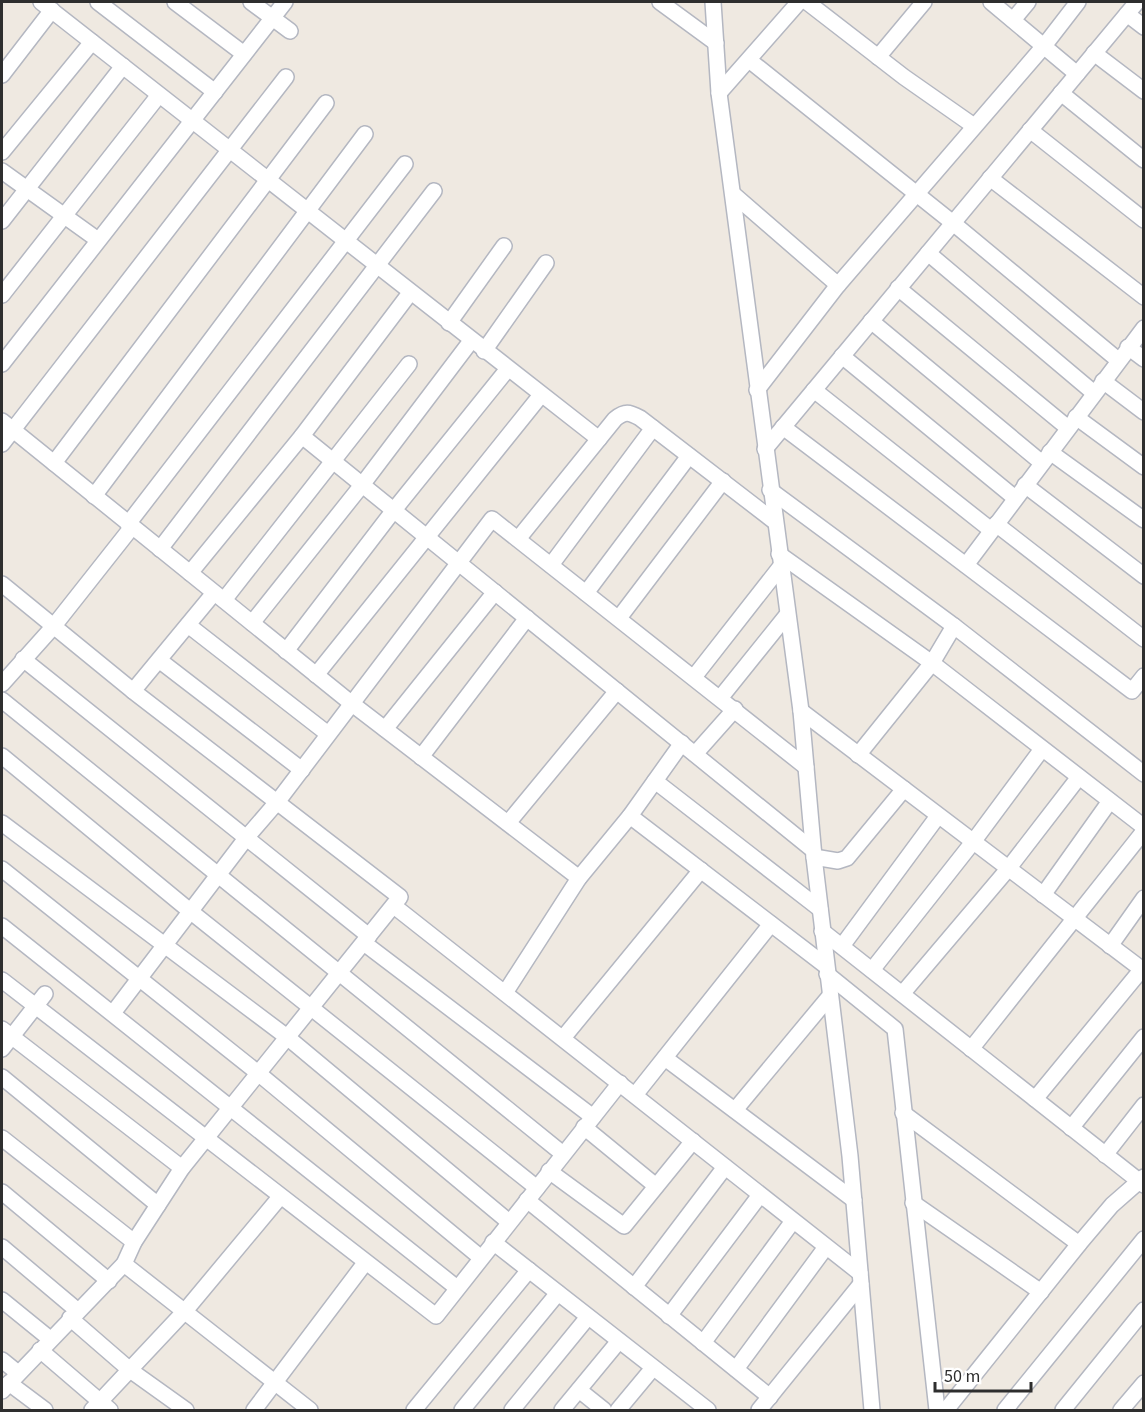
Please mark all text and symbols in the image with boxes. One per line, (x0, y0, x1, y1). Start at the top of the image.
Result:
scale bar (935, 1355, 1031, 1393)
text: 50 m (944, 1364, 980, 1389)

